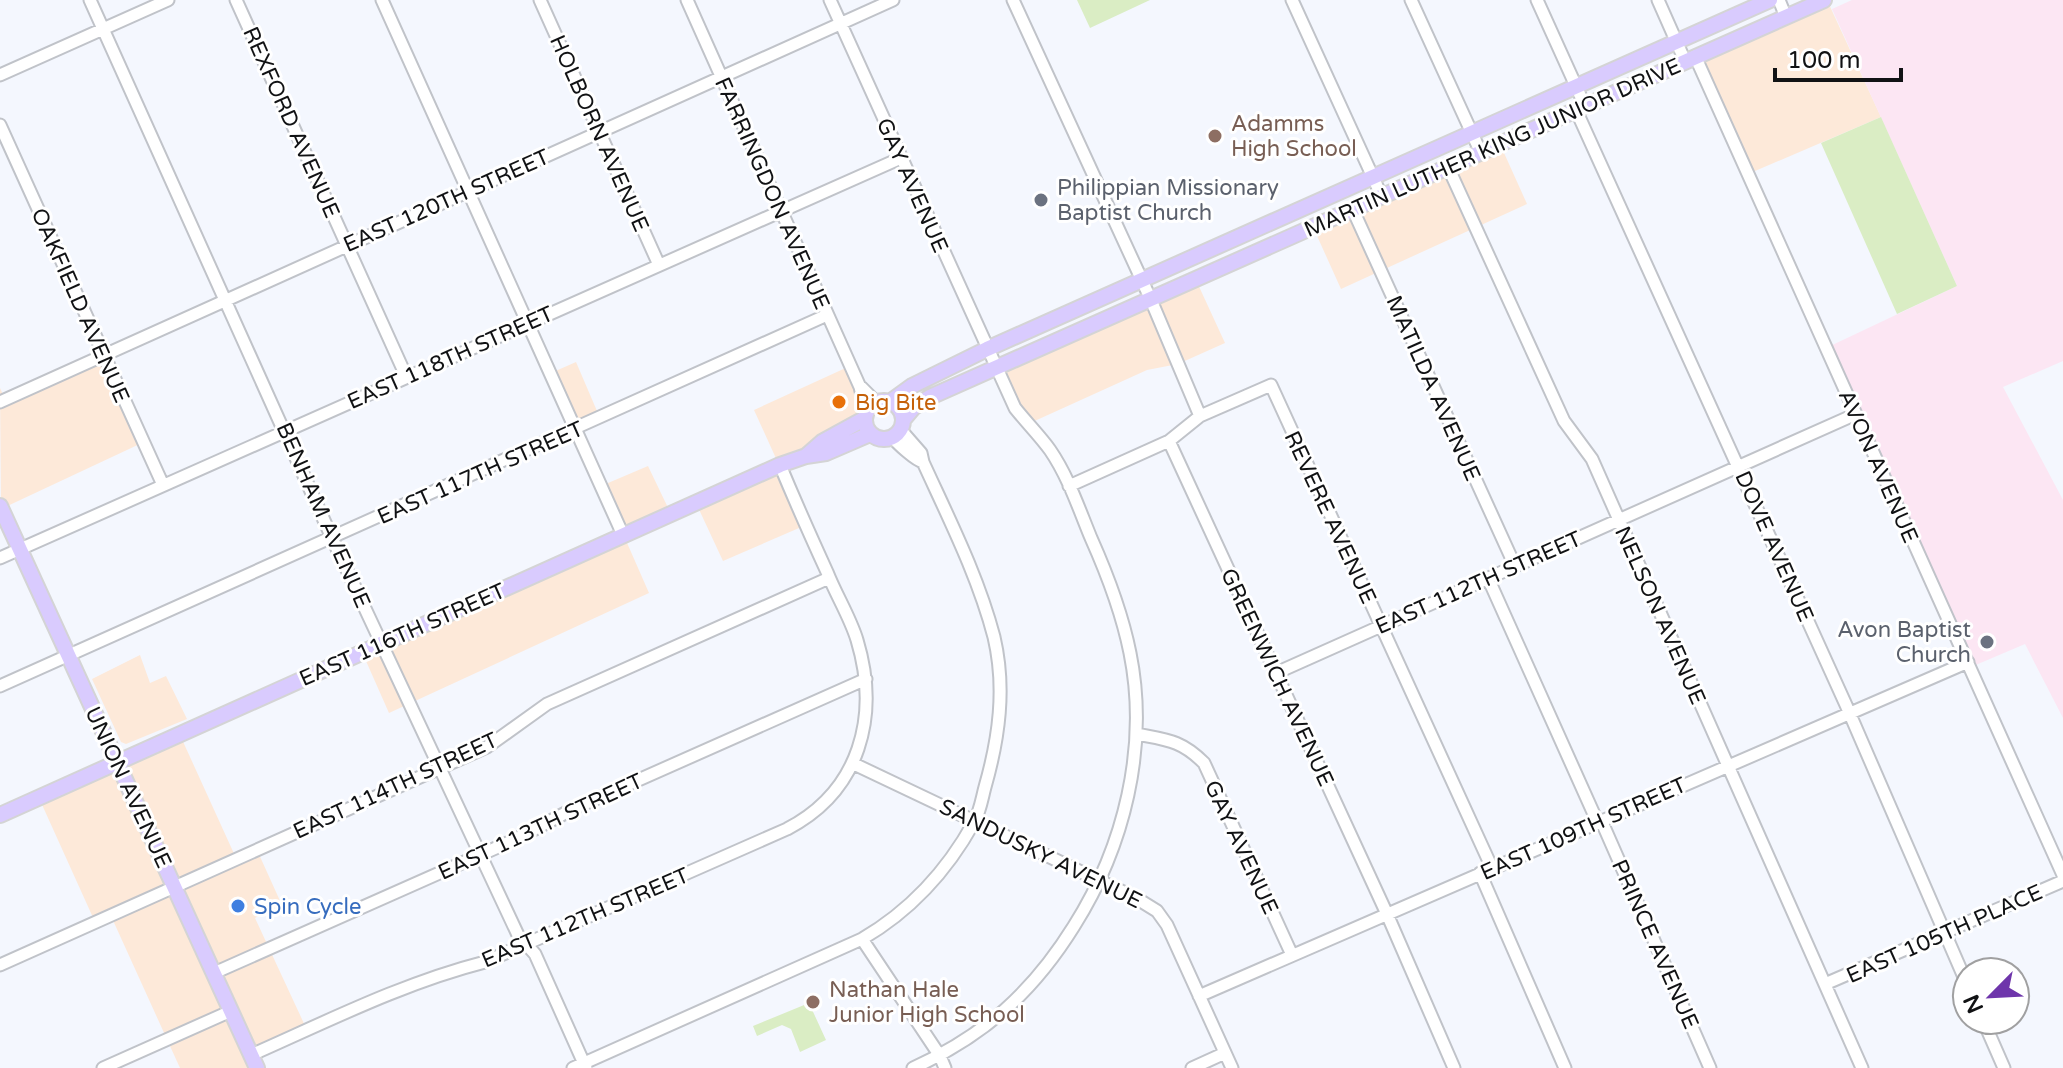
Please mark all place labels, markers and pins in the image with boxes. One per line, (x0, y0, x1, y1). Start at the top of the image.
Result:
place label: Adamms High School (1231, 111, 1357, 162)
marker: Adamms High School (1206, 127, 1224, 145)
place label: Philippian Missionary Baptist Church (1057, 175, 1279, 226)
marker: Philippian Missionary Baptist Church (1032, 191, 1050, 209)
place label: Big Bite (855, 390, 936, 416)
marker: Big Bite (830, 393, 848, 411)
place label: Avon Baptist Church (1837, 617, 1971, 668)
marker: Avon Baptist Church (1978, 633, 1996, 651)
place label: Spin Cycle (254, 894, 361, 920)
marker: Spin Cycle (229, 897, 247, 915)
place label: Nathan Hale Junior High School (829, 977, 1025, 1028)
marker: Nathan Hale Junior High School (804, 993, 822, 1011)

